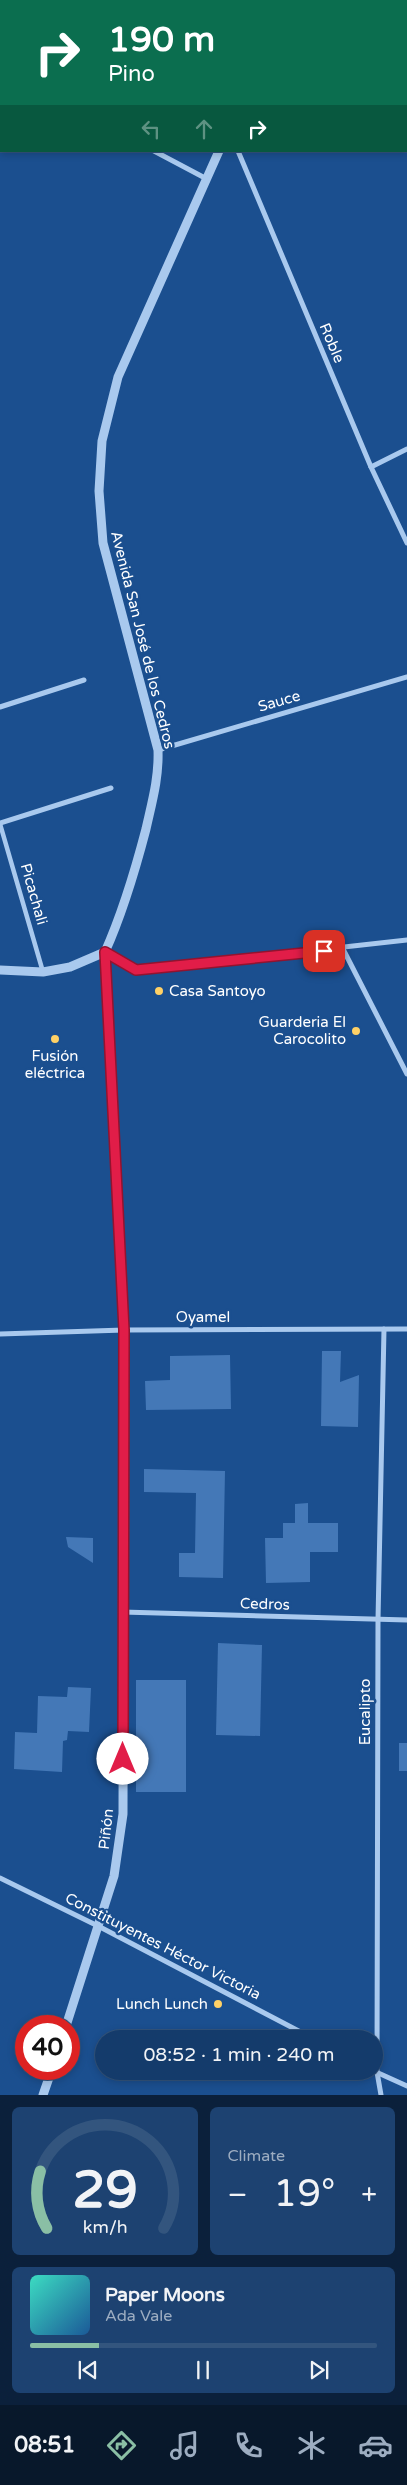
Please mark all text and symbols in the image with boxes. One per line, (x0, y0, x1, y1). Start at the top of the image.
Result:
text: 190 m (108, 19, 215, 61)
icon: right (25, 20, 90, 85)
text: Pino (108, 61, 155, 87)
icon: left (137, 115, 165, 143)
icon: ahead (190, 115, 218, 143)
icon: right (243, 115, 271, 143)
street label: Roble (316, 320, 348, 366)
street label: Avenida San José de los Cedros (107, 529, 179, 751)
street label: Sauce (256, 686, 302, 716)
street label: Picachali (17, 861, 51, 927)
pin (303, 930, 345, 972)
icon: arrive (310, 937, 338, 965)
place label: Casa Santoyo (169, 982, 266, 1000)
marker: Casa Santoyo (153, 985, 165, 997)
place label: Guarderia El Carocolito (258, 1013, 346, 1048)
marker: Guarderia El Carocolito (350, 1025, 362, 1037)
marker: Fusión eléctrica (49, 1033, 61, 1045)
place label: Fusión eléctrica (25, 1047, 85, 1082)
street label: Oyamel (176, 1308, 230, 1326)
street label: Cedros (240, 1594, 290, 1614)
street label: Eucalipto (356, 1679, 374, 1745)
position arrow (96, 1732, 148, 1784)
street label: Piñón (95, 1808, 117, 1850)
street label: Constituyentes Héctor Victoria (62, 1889, 264, 2003)
place label: Lunch Lunch (116, 1995, 208, 2013)
marker: Lunch Lunch (212, 1998, 224, 2010)
speed limit sign: 40 (15, 2015, 80, 2080)
text: 08:52 · 1 min · 240 m (143, 2044, 335, 2066)
text: Climate (228, 2146, 285, 2166)
text: 29 (72, 2159, 137, 2222)
text: 19° (273, 2171, 335, 2217)
text: − (228, 2178, 247, 2212)
text: + (361, 2178, 377, 2212)
text: km/h (82, 2217, 127, 2238)
text: Paper Moons (105, 2284, 225, 2306)
text: Ada Vale (105, 2306, 172, 2326)
icon: previous (74, 2356, 102, 2384)
icon: pause (189, 2356, 217, 2384)
icon: next (305, 2356, 333, 2384)
icon: directions (104, 2428, 139, 2463)
icon: music (167, 2428, 202, 2463)
icon: phone (231, 2428, 266, 2463)
icon: climate (294, 2428, 329, 2463)
icon: car (358, 2428, 393, 2463)
text: 08:51 (14, 2432, 75, 2458)

